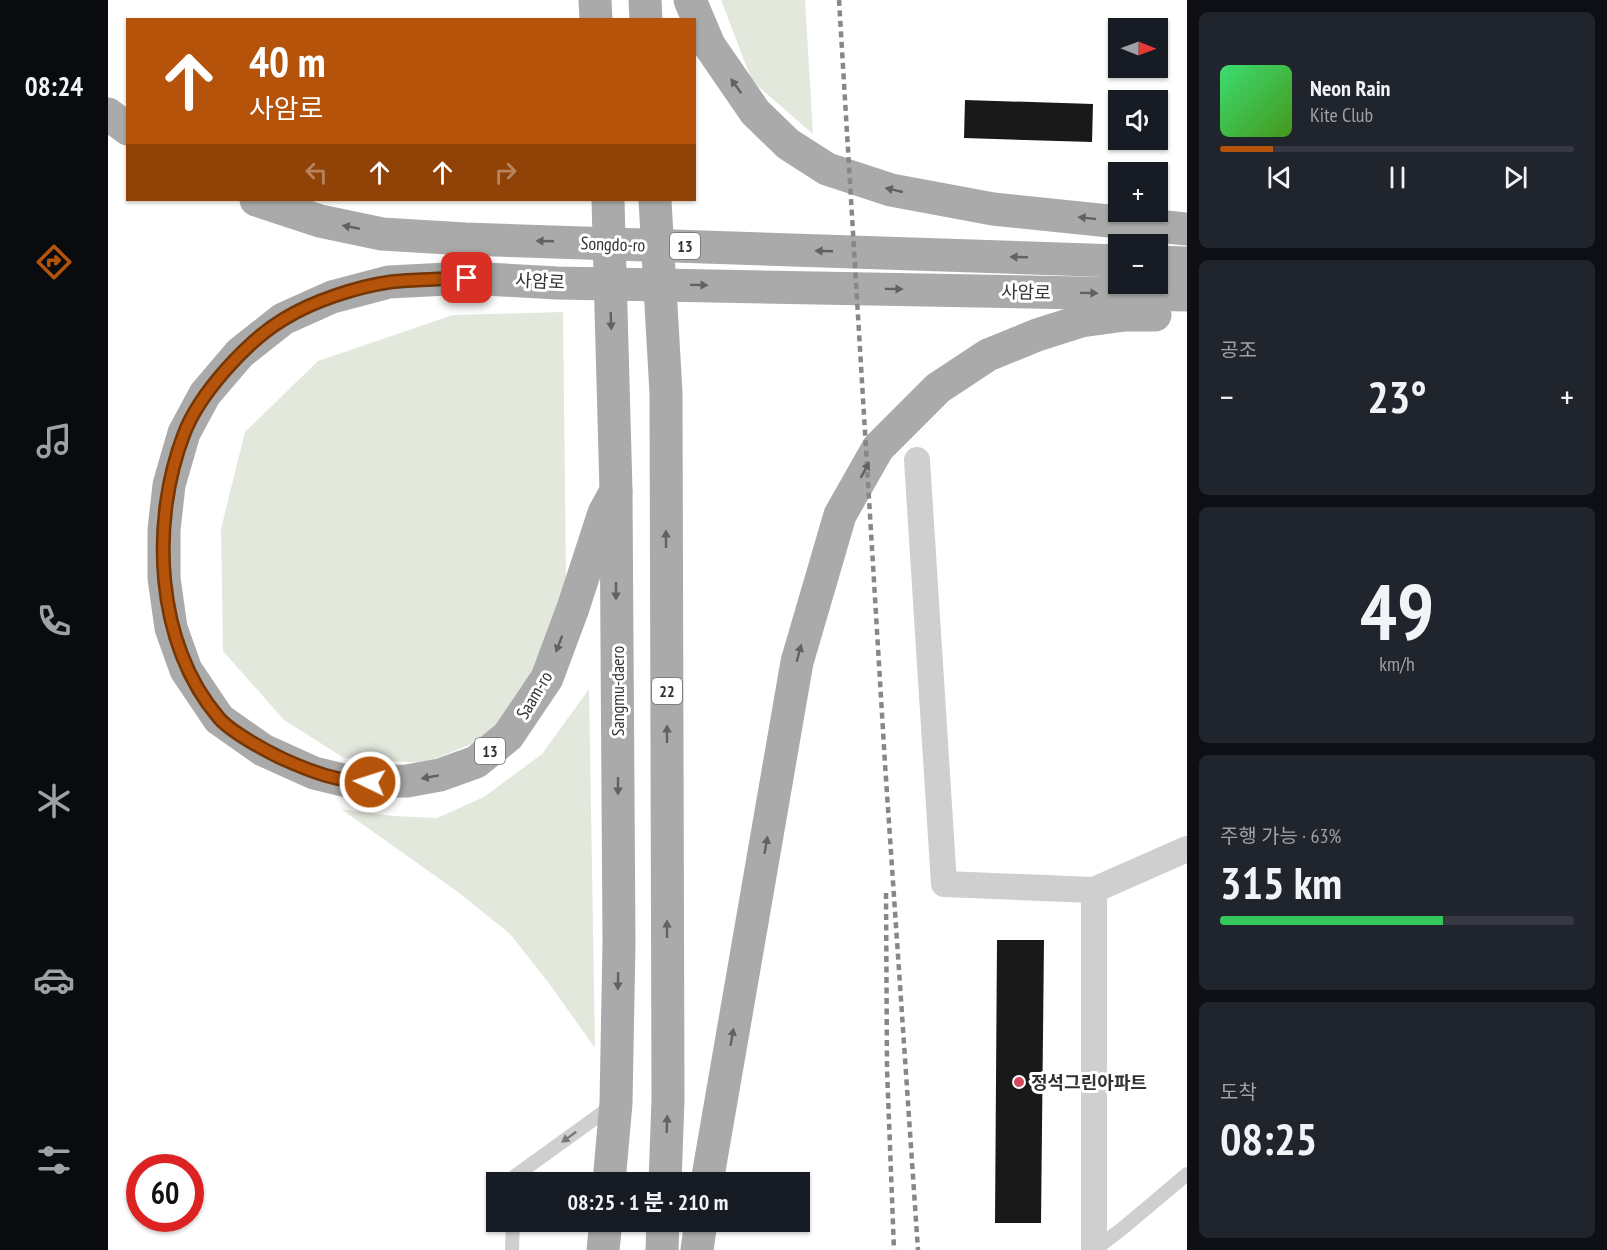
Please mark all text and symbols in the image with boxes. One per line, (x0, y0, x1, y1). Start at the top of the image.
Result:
north arrow (1108, 18, 1168, 78)
map controls (1108, 18, 1168, 294)
text: 40 m (249, 34, 326, 89)
icon: ahead (150, 42, 228, 120)
text: 08:24 (25, 69, 83, 103)
text: Neon Rain (1310, 74, 1390, 102)
one-way arrow (730, 78, 742, 94)
button: sound (1108, 90, 1168, 150)
text: 사암로 (249, 91, 324, 125)
text: Kite Club (1310, 102, 1373, 128)
icon: left (300, 156, 333, 189)
icon: ahead (363, 156, 396, 189)
icon: ahead (426, 156, 459, 189)
icon: right (489, 156, 522, 189)
icon: previous (1263, 161, 1296, 194)
icon: pause (1381, 161, 1414, 194)
icon: next (1499, 161, 1532, 194)
button: + (1108, 162, 1168, 222)
one-way arrow (885, 185, 904, 194)
one-way arrow (1077, 213, 1096, 223)
one-way arrow (341, 222, 360, 232)
street label: Songdo-ro (580, 231, 646, 257)
road number: 13 (670, 233, 700, 259)
button: − (1108, 234, 1168, 294)
one-way arrow (535, 237, 554, 246)
icon: directions (33, 241, 75, 283)
one-way arrow (814, 246, 833, 255)
pin (441, 252, 492, 303)
one-way arrow (1009, 253, 1028, 262)
icon: arrive (450, 261, 483, 294)
street label: 사암로 (515, 268, 565, 294)
one-way arrow (690, 280, 709, 290)
street label: 사암로 (1001, 280, 1051, 304)
one-way arrow (885, 284, 904, 294)
one-way arrow (1080, 288, 1099, 298)
one-way arrow (606, 311, 616, 330)
text: 공조 (1220, 337, 1257, 363)
text: 23° (1367, 367, 1427, 425)
text: − (1220, 375, 1234, 418)
text: + (1560, 375, 1574, 418)
icon: music (33, 420, 75, 462)
one-way arrow (860, 462, 870, 479)
one-way arrow (661, 529, 671, 548)
text: 49 (1360, 561, 1434, 662)
one-way arrow (611, 582, 621, 601)
icon: phone (33, 600, 75, 642)
one-way arrow (554, 635, 564, 653)
one-way arrow (795, 644, 805, 662)
street label: Sangmu-daero (606, 646, 629, 736)
text: km/h (1379, 651, 1415, 677)
street label: Saam-ro (511, 667, 557, 723)
road number: 22 (652, 678, 682, 704)
one-way arrow (662, 724, 672, 743)
road number: 13 (475, 738, 505, 764)
position arrow (338, 750, 402, 814)
one-way arrow (421, 773, 440, 782)
one-way arrow (613, 777, 623, 796)
icon: climate (33, 780, 75, 822)
text: 주행 가능 · 63% (1220, 823, 1341, 849)
one-way arrow (762, 835, 771, 854)
text: 315 km (1220, 853, 1342, 911)
one-way arrow (662, 919, 672, 938)
icon: car (33, 959, 75, 1001)
one-way arrow (613, 972, 623, 991)
one-way arrow (727, 1027, 736, 1046)
place label: 정석그린아파트 (1031, 1071, 1147, 1094)
marker: 정석그린아파트 (1012, 1075, 1026, 1089)
text: 도착 (1220, 1079, 1257, 1105)
text: 08:25 (1220, 1109, 1317, 1167)
one-way arrow (662, 1114, 672, 1133)
one-way arrow (561, 1131, 577, 1142)
icon: filters (33, 1139, 75, 1181)
speed limit sign: 60 (126, 1154, 204, 1232)
text: 08:25 · 1 분 · 210 m (568, 1188, 728, 1216)

